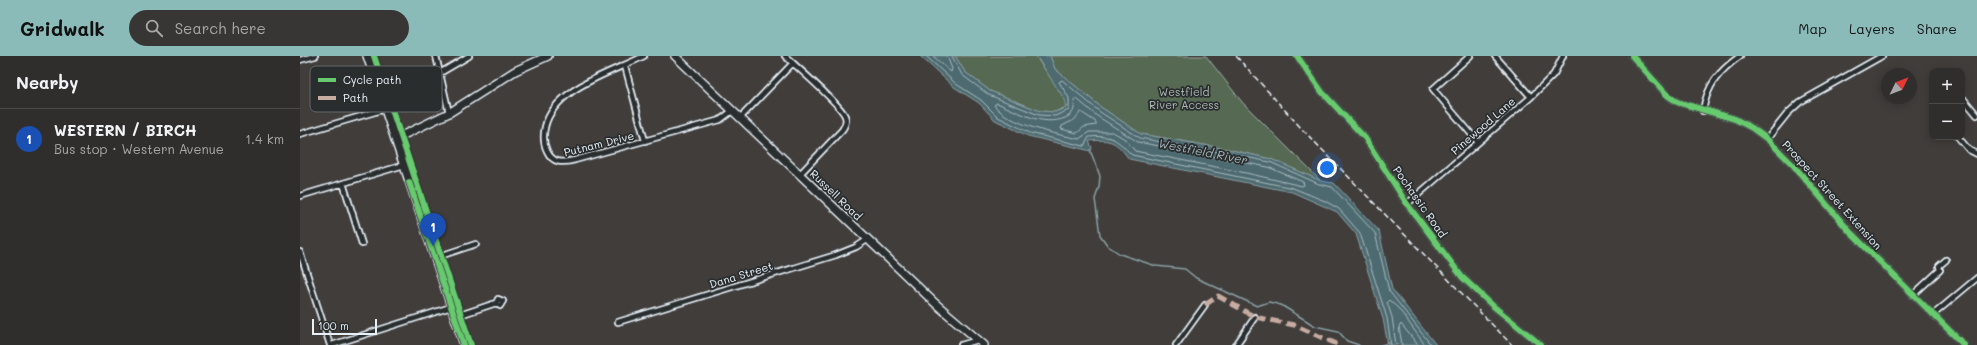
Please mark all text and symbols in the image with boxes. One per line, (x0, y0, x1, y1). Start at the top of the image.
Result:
search box (129, 10, 409, 46)
text: Gridwalk (20, 16, 105, 41)
icon: search (143, 17, 165, 39)
text: Search here (175, 18, 266, 38)
text: Map (1798, 19, 1827, 38)
text: Layers (1849, 19, 1895, 38)
text: Share (1917, 19, 1957, 38)
legend (310, 66, 442, 112)
north arrow (1881, 68, 1917, 104)
map controls (1929, 68, 1965, 140)
button: + (1929, 68, 1965, 104)
text: Nearby (16, 71, 78, 93)
text: Cycle path (343, 72, 401, 87)
park label: Westfield River Access (1149, 84, 1219, 112)
text: Path (343, 90, 368, 105)
street label: Pinewood Lane (1447, 93, 1518, 158)
button: − (1929, 104, 1965, 140)
text: WESTERN / BIRCH (54, 120, 197, 140)
street label: Putnam Drive (562, 127, 636, 159)
text: 1 (26, 130, 32, 147)
text: 1.4 km (245, 130, 284, 147)
water label: Westfield River (1157, 135, 1249, 168)
street label: Prospect Street Extension (1779, 137, 1885, 252)
text: Bus stop · Western Avenue (54, 140, 224, 157)
your location (1317, 158, 1337, 178)
street label: Pochassic Road (1390, 163, 1451, 241)
street label: Russell Road (807, 166, 866, 223)
pin: 1 (420, 213, 446, 246)
street label: Dana Street (707, 258, 775, 291)
scale bar (312, 317, 377, 336)
text: 100 m (318, 318, 349, 333)

